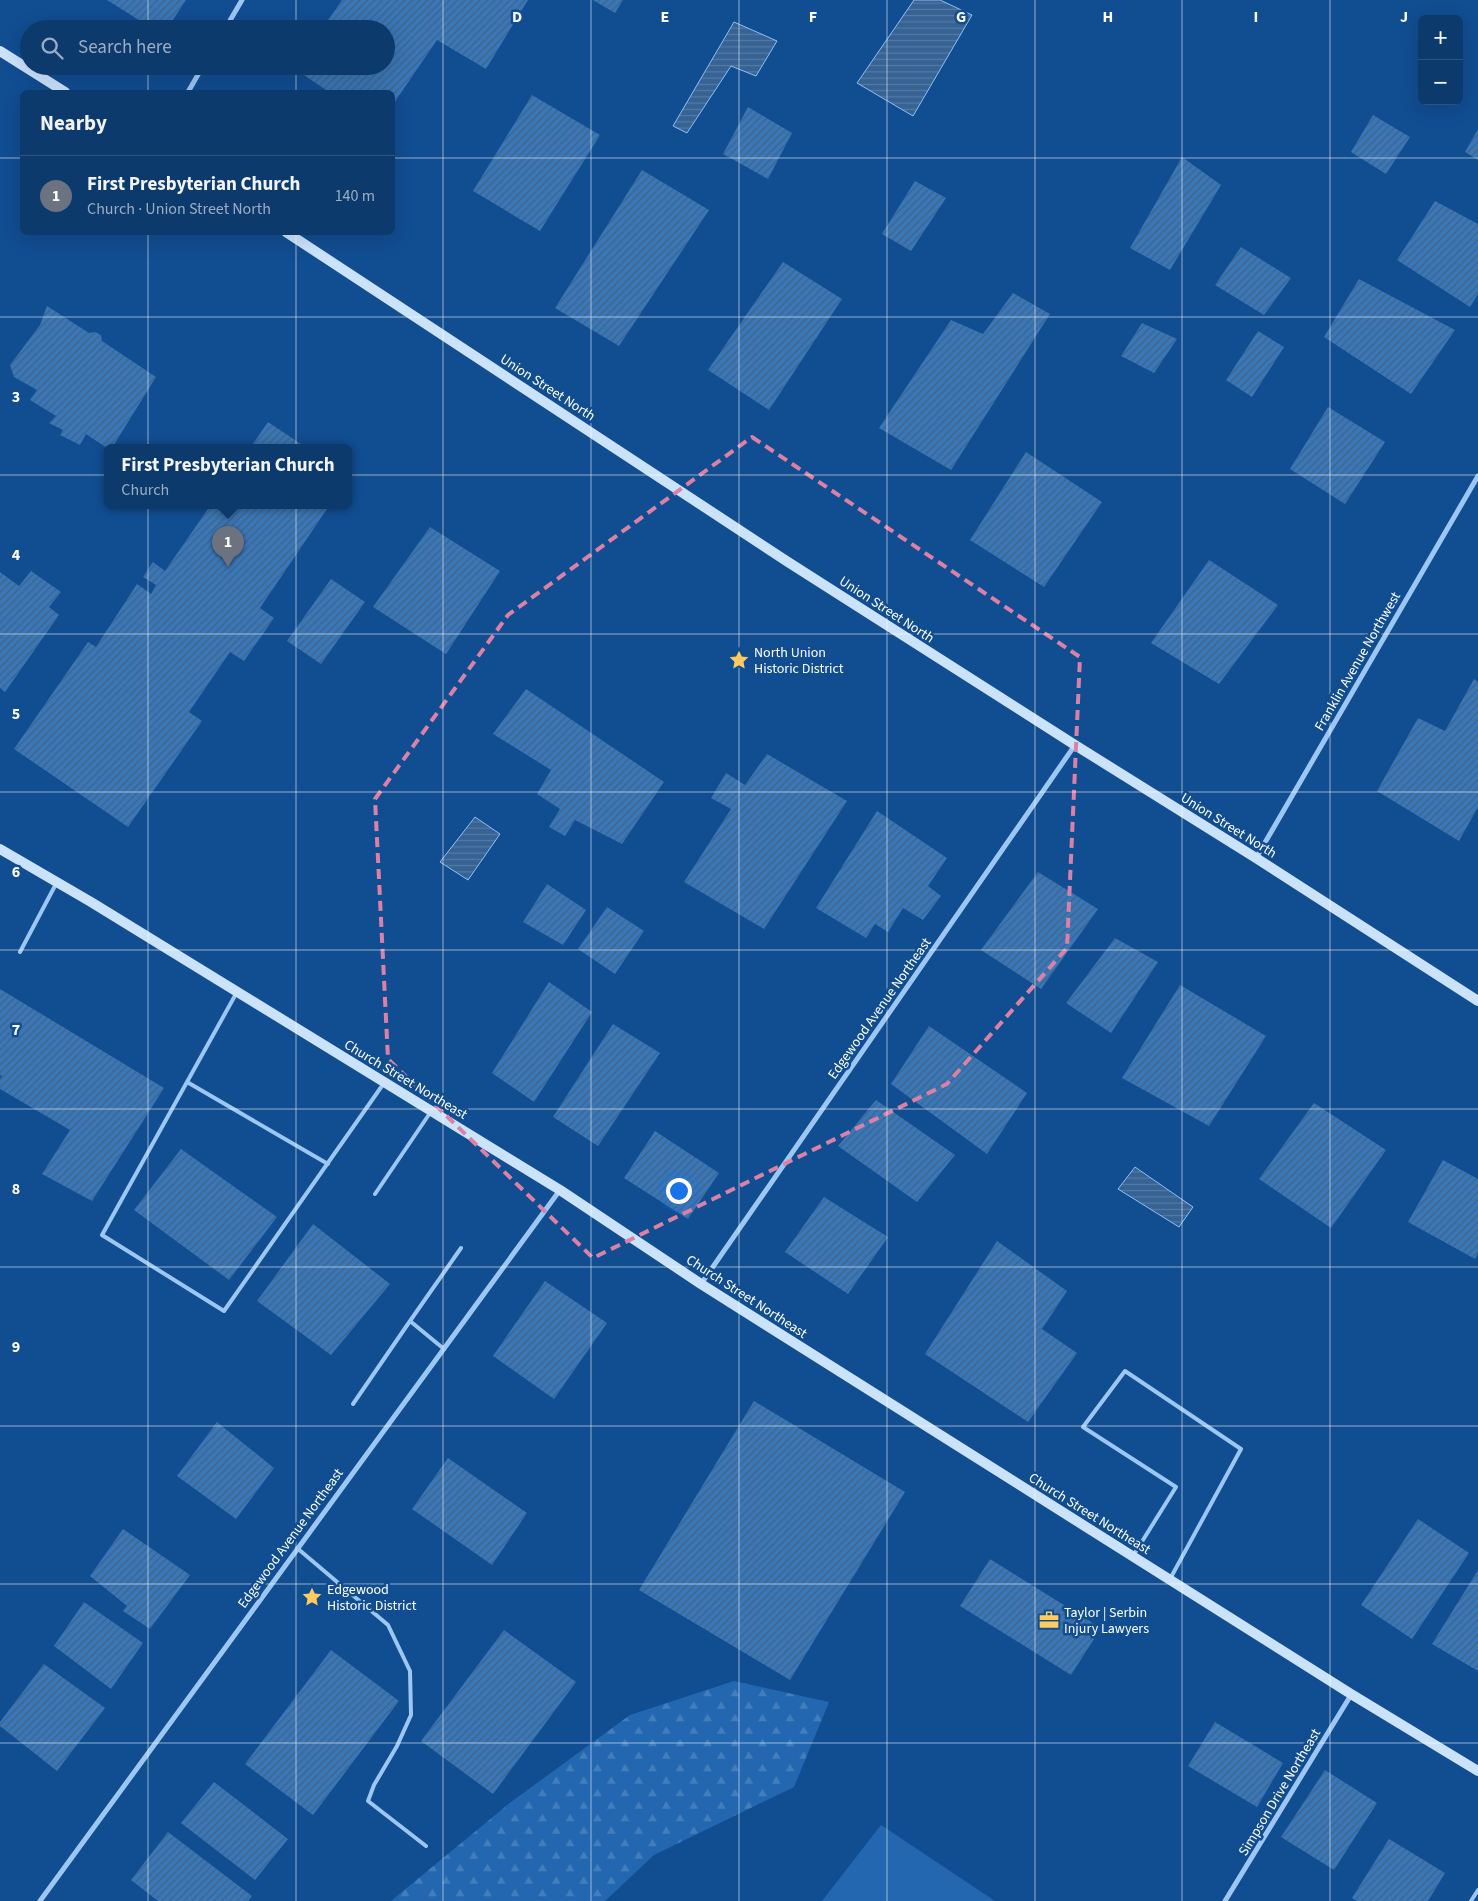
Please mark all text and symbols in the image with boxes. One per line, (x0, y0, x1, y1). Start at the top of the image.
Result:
text: D (512, 6, 522, 28)
text: E (661, 6, 669, 28)
text: F (809, 6, 817, 28)
text: G (956, 6, 966, 28)
text: H (1103, 6, 1113, 28)
text: I (1254, 6, 1258, 28)
text: J (1400, 6, 1408, 28)
map controls (1418, 15, 1463, 105)
button: + (1418, 15, 1463, 60)
search box (20, 20, 395, 75)
icon: search (38, 34, 66, 62)
text: Search here (78, 34, 172, 61)
button: − (1418, 60, 1463, 105)
text: Nearby (40, 108, 107, 138)
text: First Presbyterian Church (87, 171, 300, 198)
text: 1 (52, 185, 60, 207)
text: 140 m (335, 185, 375, 207)
text: Church · Union Street North (87, 198, 271, 220)
street label: Union Street North (496, 350, 599, 426)
text: 3 (12, 386, 20, 408)
popup (104, 444, 352, 509)
text: First Presbyterian Church (121, 452, 335, 479)
text: Church (121, 479, 169, 501)
pin: 1 (212, 526, 244, 567)
text: 4 (12, 544, 21, 566)
street label: Union Street North (835, 572, 938, 648)
street label: Franklin Avenue Northwest (1310, 588, 1406, 735)
place label: North Union Historic District (754, 643, 844, 679)
place icon: North Union Historic District (728, 649, 750, 671)
text: 5 (12, 703, 20, 725)
street label: Union Street North (1177, 788, 1280, 863)
text: 6 (12, 861, 20, 883)
street label: Edgewood Avenue Northeast (823, 934, 937, 1083)
text: 7 (12, 1019, 20, 1041)
street label: Church Street Northeast (340, 1035, 471, 1125)
text: 8 (12, 1178, 20, 1200)
your location (666, 1178, 692, 1204)
street label: Church Street Northeast (682, 1250, 811, 1344)
text: 9 (12, 1336, 20, 1358)
street label: Edgewood Avenue Northeast (233, 1464, 349, 1613)
street label: Church Street Northeast (1025, 1468, 1155, 1560)
place label: Edgewood Historic District (327, 1580, 417, 1616)
place icon: Edgewood Historic District (301, 1586, 323, 1608)
place label: Taylor | Serbin Injury Lawyers (1064, 1603, 1149, 1639)
office icon: Taylor | Serbin Injury Lawyers (1038, 1609, 1060, 1631)
street label: Simpson Drive Northeast (1234, 1725, 1326, 1860)

